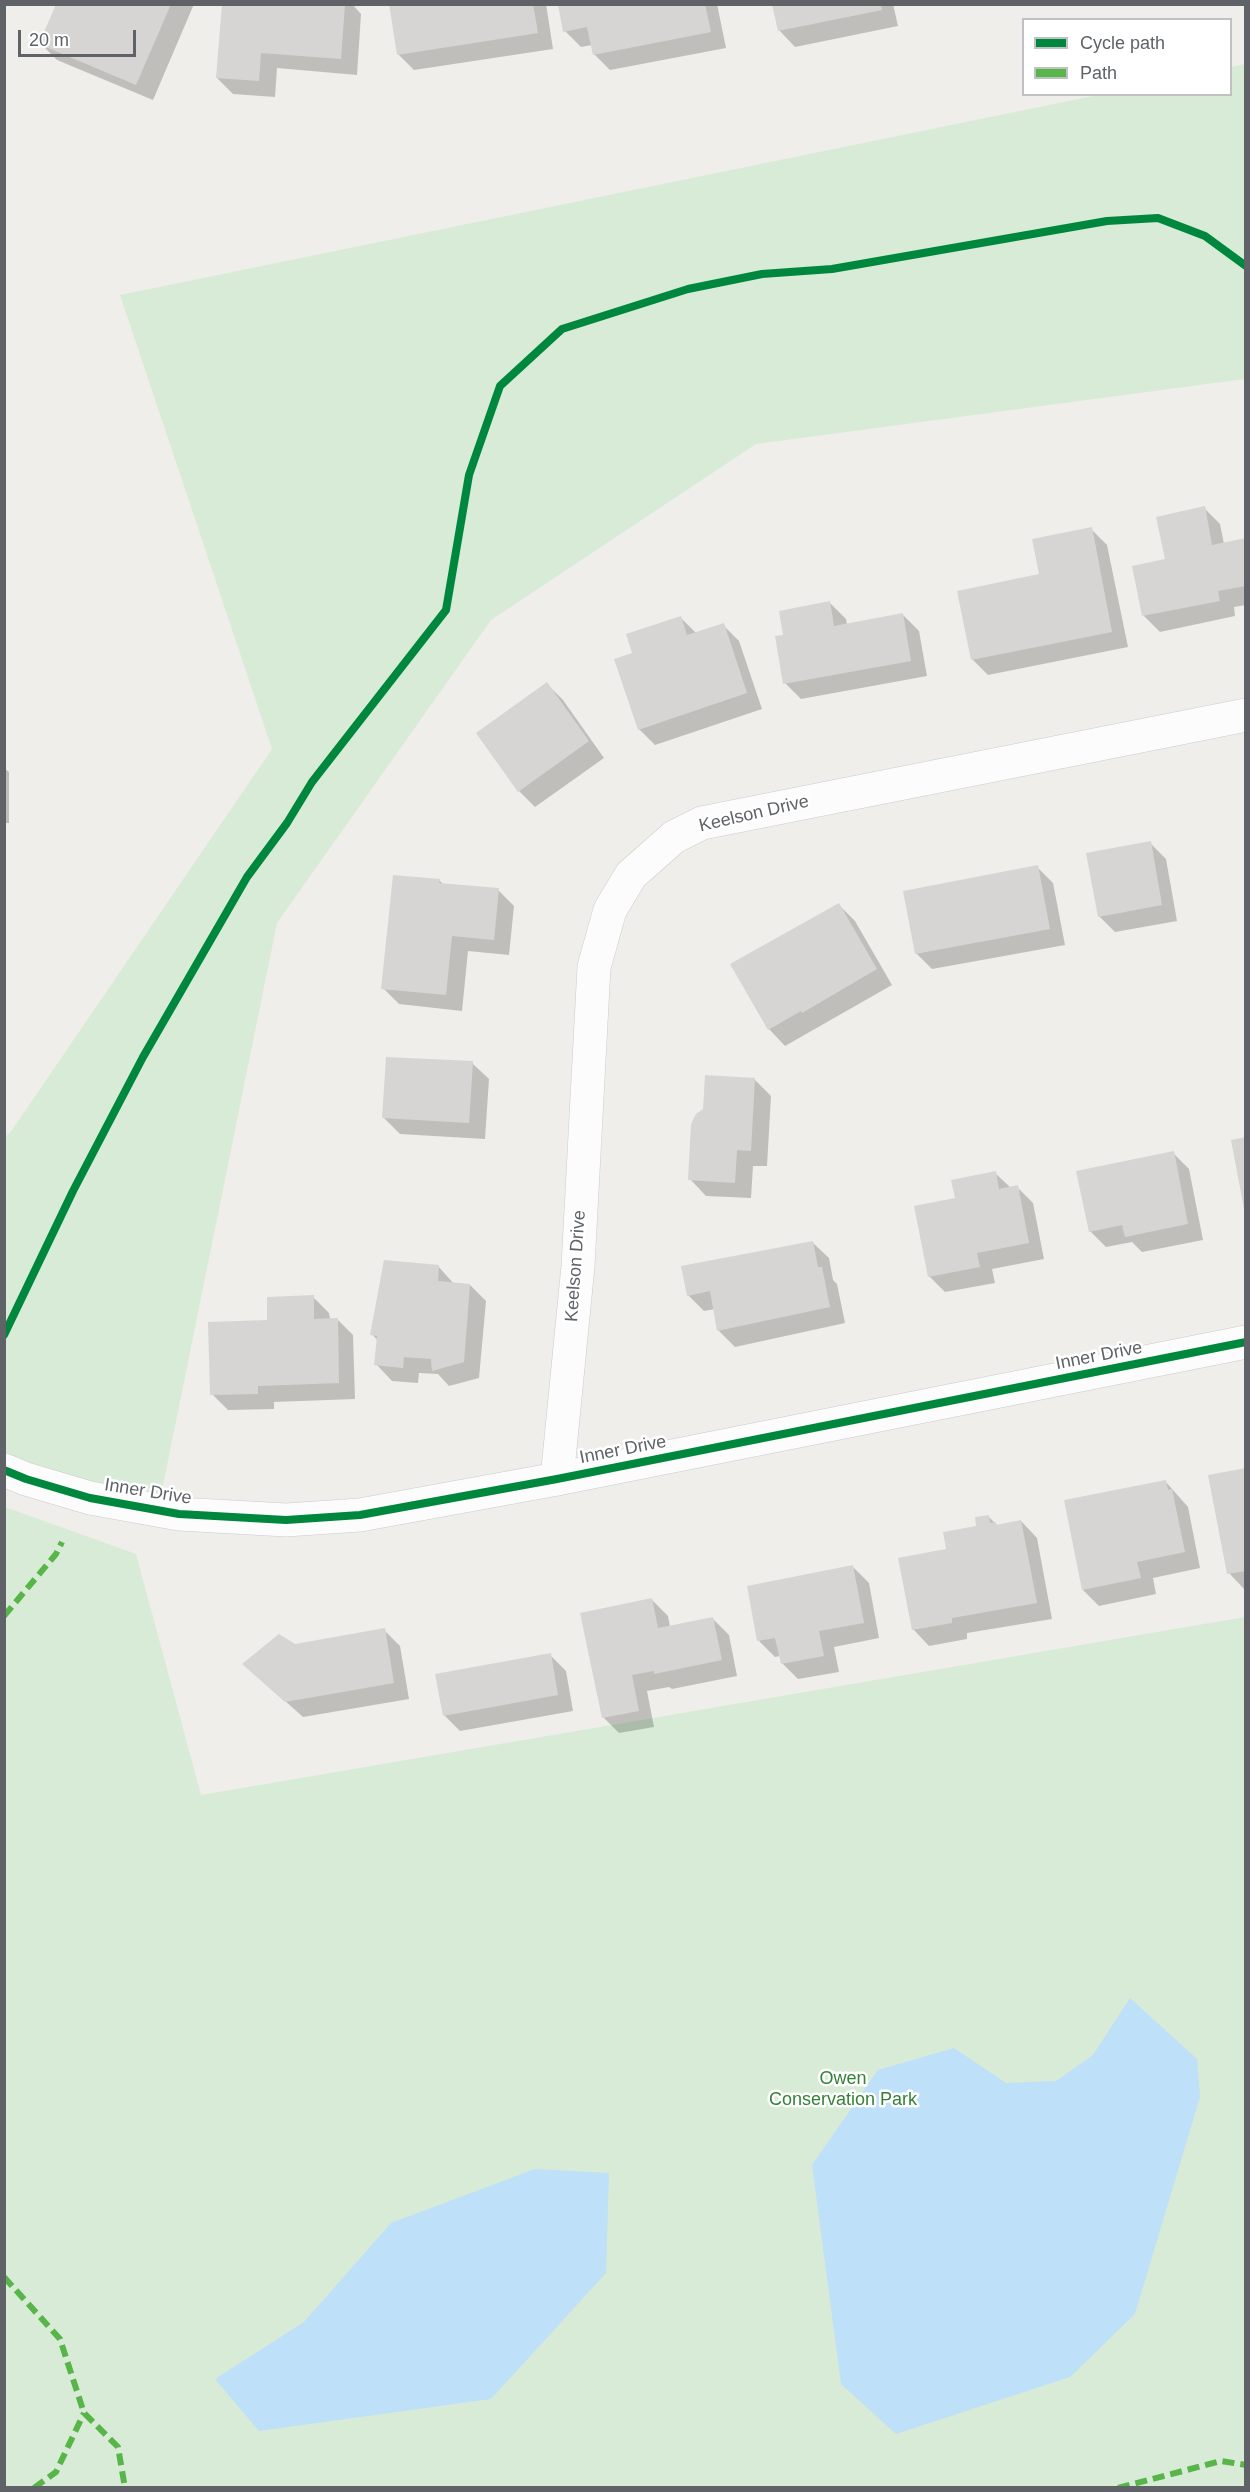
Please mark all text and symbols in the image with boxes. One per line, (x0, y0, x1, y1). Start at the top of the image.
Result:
scale bar (21, 18, 140, 56)
legend (1022, 18, 1232, 96)
text: 20 m (29, 30, 69, 50)
text: Cycle path (1080, 33, 1165, 53)
text: Path (1080, 63, 1117, 83)
street label: Keelson Drive (697, 791, 811, 837)
street label: Keelson Drive (561, 1209, 591, 1323)
street label: Inner Drive (1054, 1337, 1144, 1375)
street label: Inner Drive (578, 1431, 668, 1469)
street label: Inner Drive (103, 1474, 193, 1510)
park label: Owen Conservation Park (769, 2068, 917, 2110)

